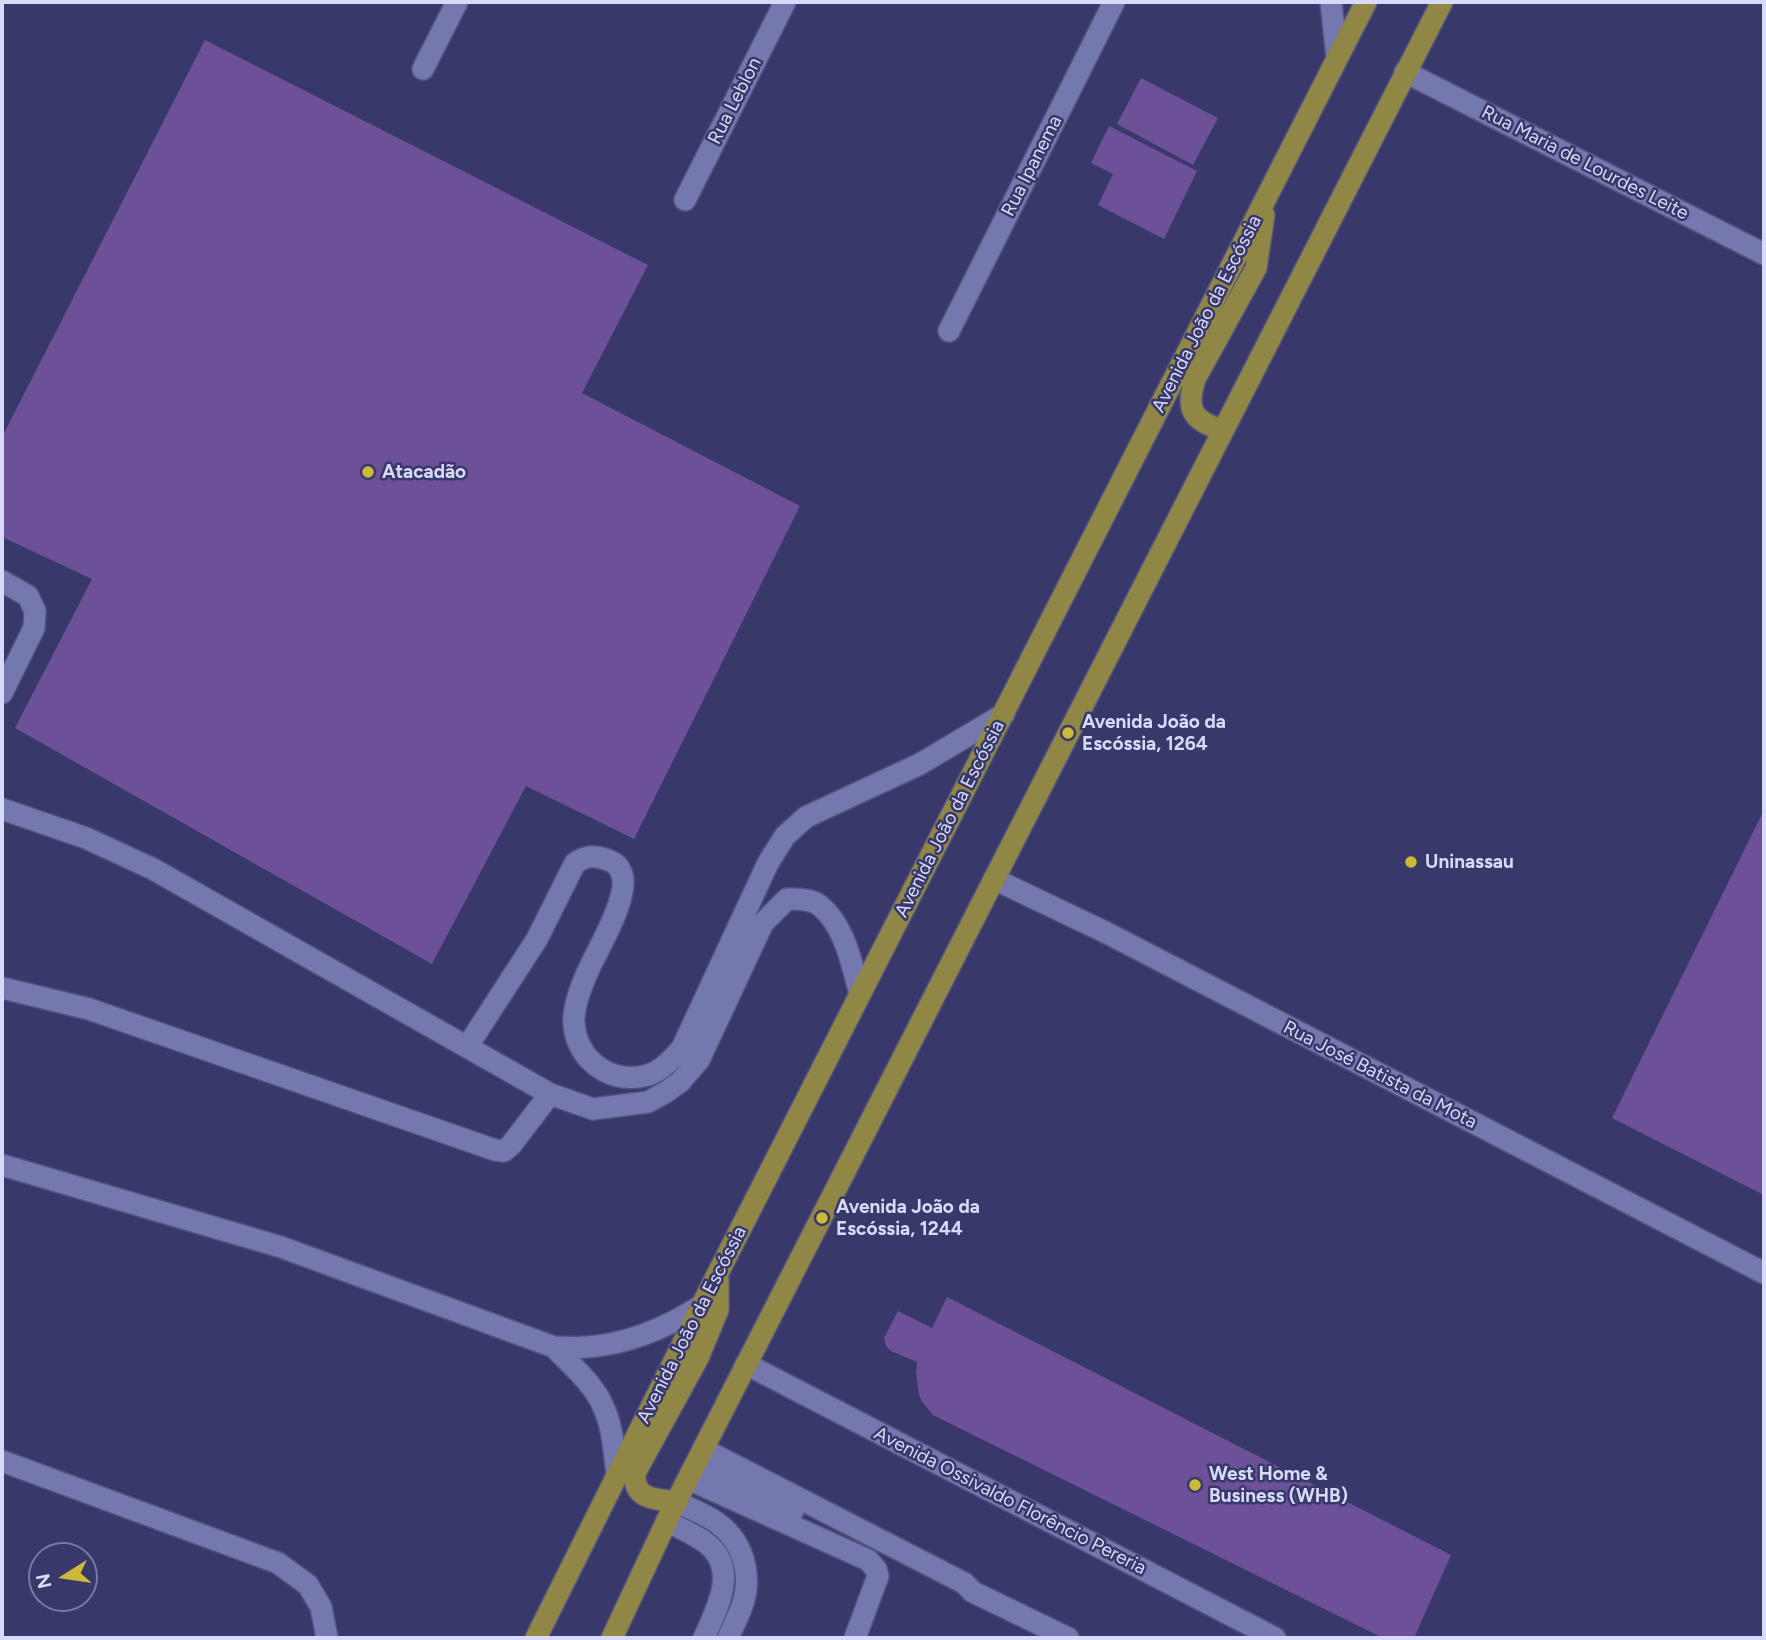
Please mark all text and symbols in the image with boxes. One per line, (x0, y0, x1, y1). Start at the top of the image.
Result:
street label: Rua Leblon (703, 54, 767, 148)
street label: Rua Maria de Lourdes Leite (1478, 101, 1692, 225)
street label: Rua Ipanema (997, 112, 1067, 220)
street label: Avenida João da Escóssia (1147, 212, 1267, 416)
place label: Atacadão (382, 461, 466, 483)
marker: Atacadão (360, 464, 376, 480)
place label: Avenida João da Escóssia, 1264 (1082, 711, 1226, 755)
street label: Avenida João da Escóssia (890, 717, 1010, 921)
marker: Avenida João da Escóssia, 1264 (1060, 725, 1076, 741)
place label: Uninassau (1425, 851, 1514, 873)
marker: Uninassau (1403, 854, 1419, 870)
street label: Rua José Batista da Mota (1279, 1016, 1481, 1134)
place label: Avenida João da Escóssia, 1244 (836, 1196, 980, 1240)
marker: Avenida João da Escóssia, 1244 (814, 1210, 830, 1226)
street label: Avenida João da Escóssia (632, 1223, 752, 1427)
street label: Avenida Ossivaldo Florêncio Pereria (870, 1422, 1150, 1580)
place label: West Home & Business (WHB) (1209, 1463, 1348, 1507)
marker: West Home & Business (WHB) (1187, 1477, 1203, 1493)
north arrow (28, 1542, 98, 1612)
text: N (31, 1571, 57, 1591)

